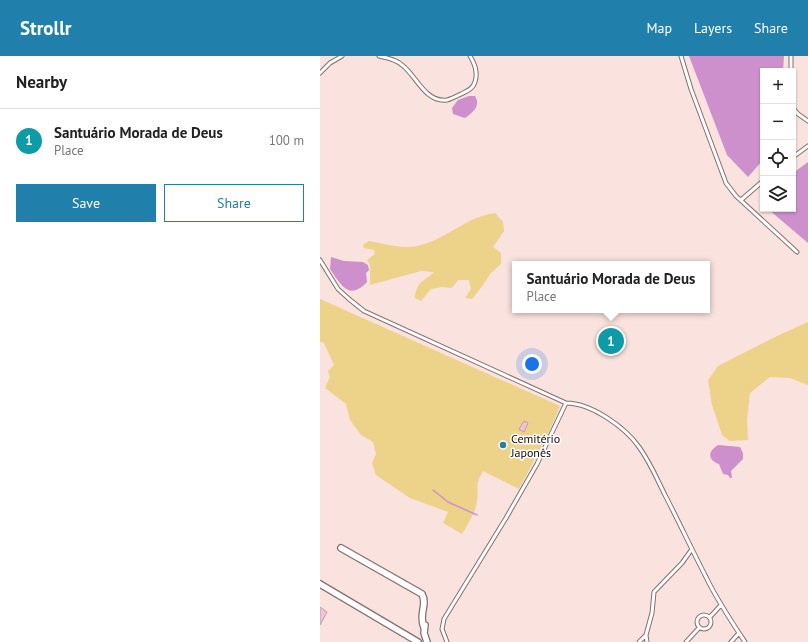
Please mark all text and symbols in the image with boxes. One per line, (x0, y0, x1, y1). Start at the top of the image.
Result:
text: Strollr (20, 16, 71, 40)
text: Map (646, 19, 672, 37)
text: Layers (694, 19, 732, 37)
text: Share (754, 19, 788, 37)
map controls (760, 68, 796, 212)
button: + (760, 68, 796, 104)
text: Nearby (16, 71, 67, 93)
button: − (760, 104, 796, 140)
text: Santuário Morada de Deus (54, 123, 223, 142)
text: 1 (25, 132, 33, 149)
text: 100 m (269, 132, 304, 149)
button: locate (760, 140, 796, 176)
text: Place (54, 142, 84, 159)
button: layers (760, 176, 796, 212)
button: Save (16, 184, 156, 222)
button: Share (164, 184, 304, 222)
popup (512, 261, 710, 313)
text: Santuário Morada de Deus (527, 269, 695, 288)
text: Place (527, 288, 556, 305)
pin: 1 (598, 326, 624, 356)
your location (522, 354, 542, 374)
place label: Cemitério Japonês (510, 431, 560, 460)
marker: Cemitério Japonês (498, 440, 508, 450)

